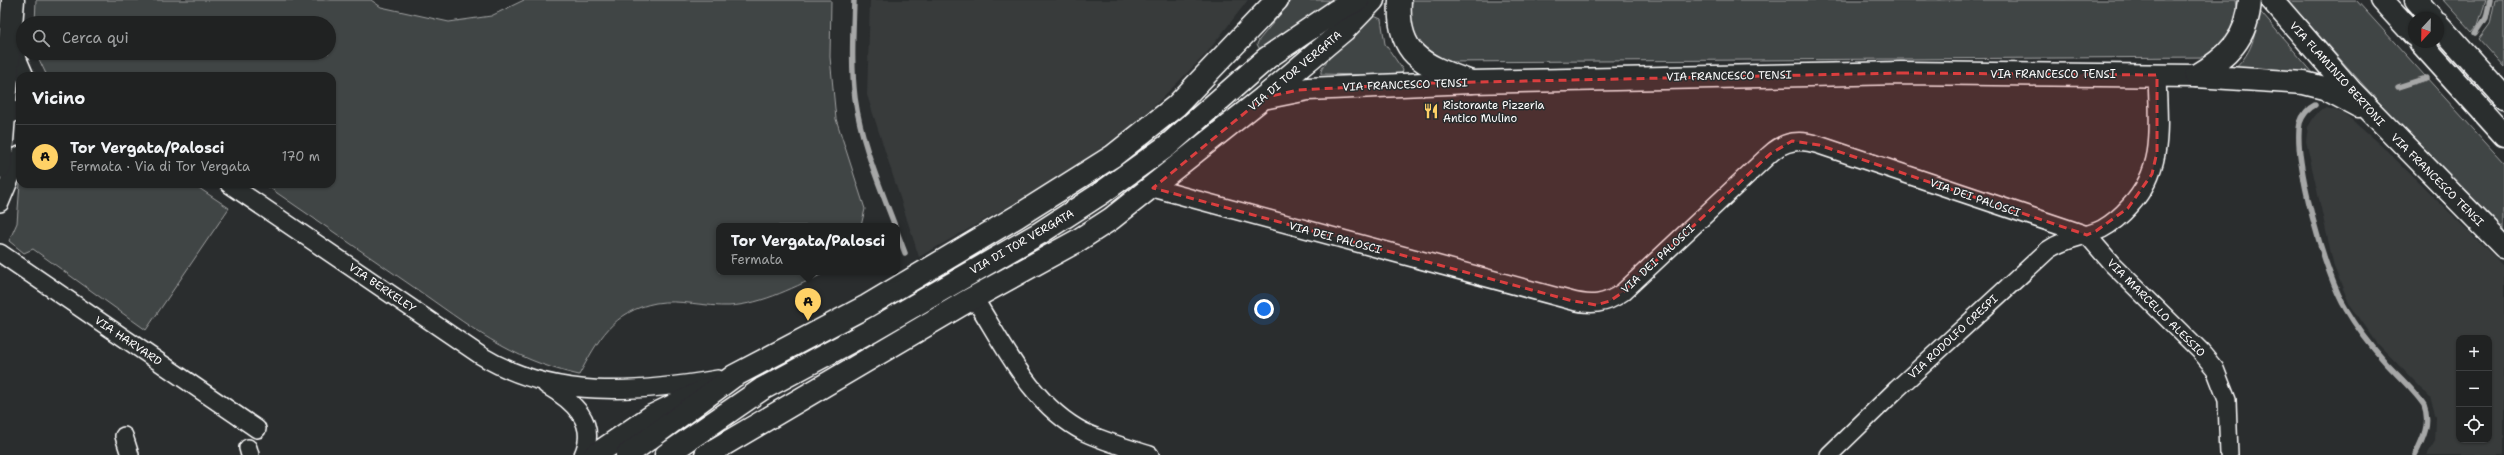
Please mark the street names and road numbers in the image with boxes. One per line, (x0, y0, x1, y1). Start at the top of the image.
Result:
street label: VIA FLAMINIO BERTONI (2286, 19, 2388, 129)
street label: VIA DI TOR VERGATA (1245, 27, 1345, 115)
street label: VIA FRANCESCO TENSI (1666, 67, 1792, 85)
street label: VIA FRANCESCO TENSI (1990, 67, 2116, 82)
street label: VIA FRANCESCO TENSI (1342, 75, 1468, 95)
street label: VIA FRANCESCO TENSI (2387, 130, 2487, 230)
street label: VIA DEI PALOSCI (1928, 175, 2022, 221)
street label: VIA DI TOR VERGATA (967, 206, 1077, 278)
street label: VIA DEI PALOSCI (1287, 218, 1383, 258)
street label: VIA DEI PALOSCI (1618, 221, 1698, 297)
street label: VIA MARCELLO ALESSIO (2104, 256, 2208, 360)
street label: VIA BERKELEY (345, 260, 419, 316)
street label: VIA RODOLFO CRESPI (1905, 291, 2001, 383)
street label: VIA HARVARD (91, 313, 165, 369)

